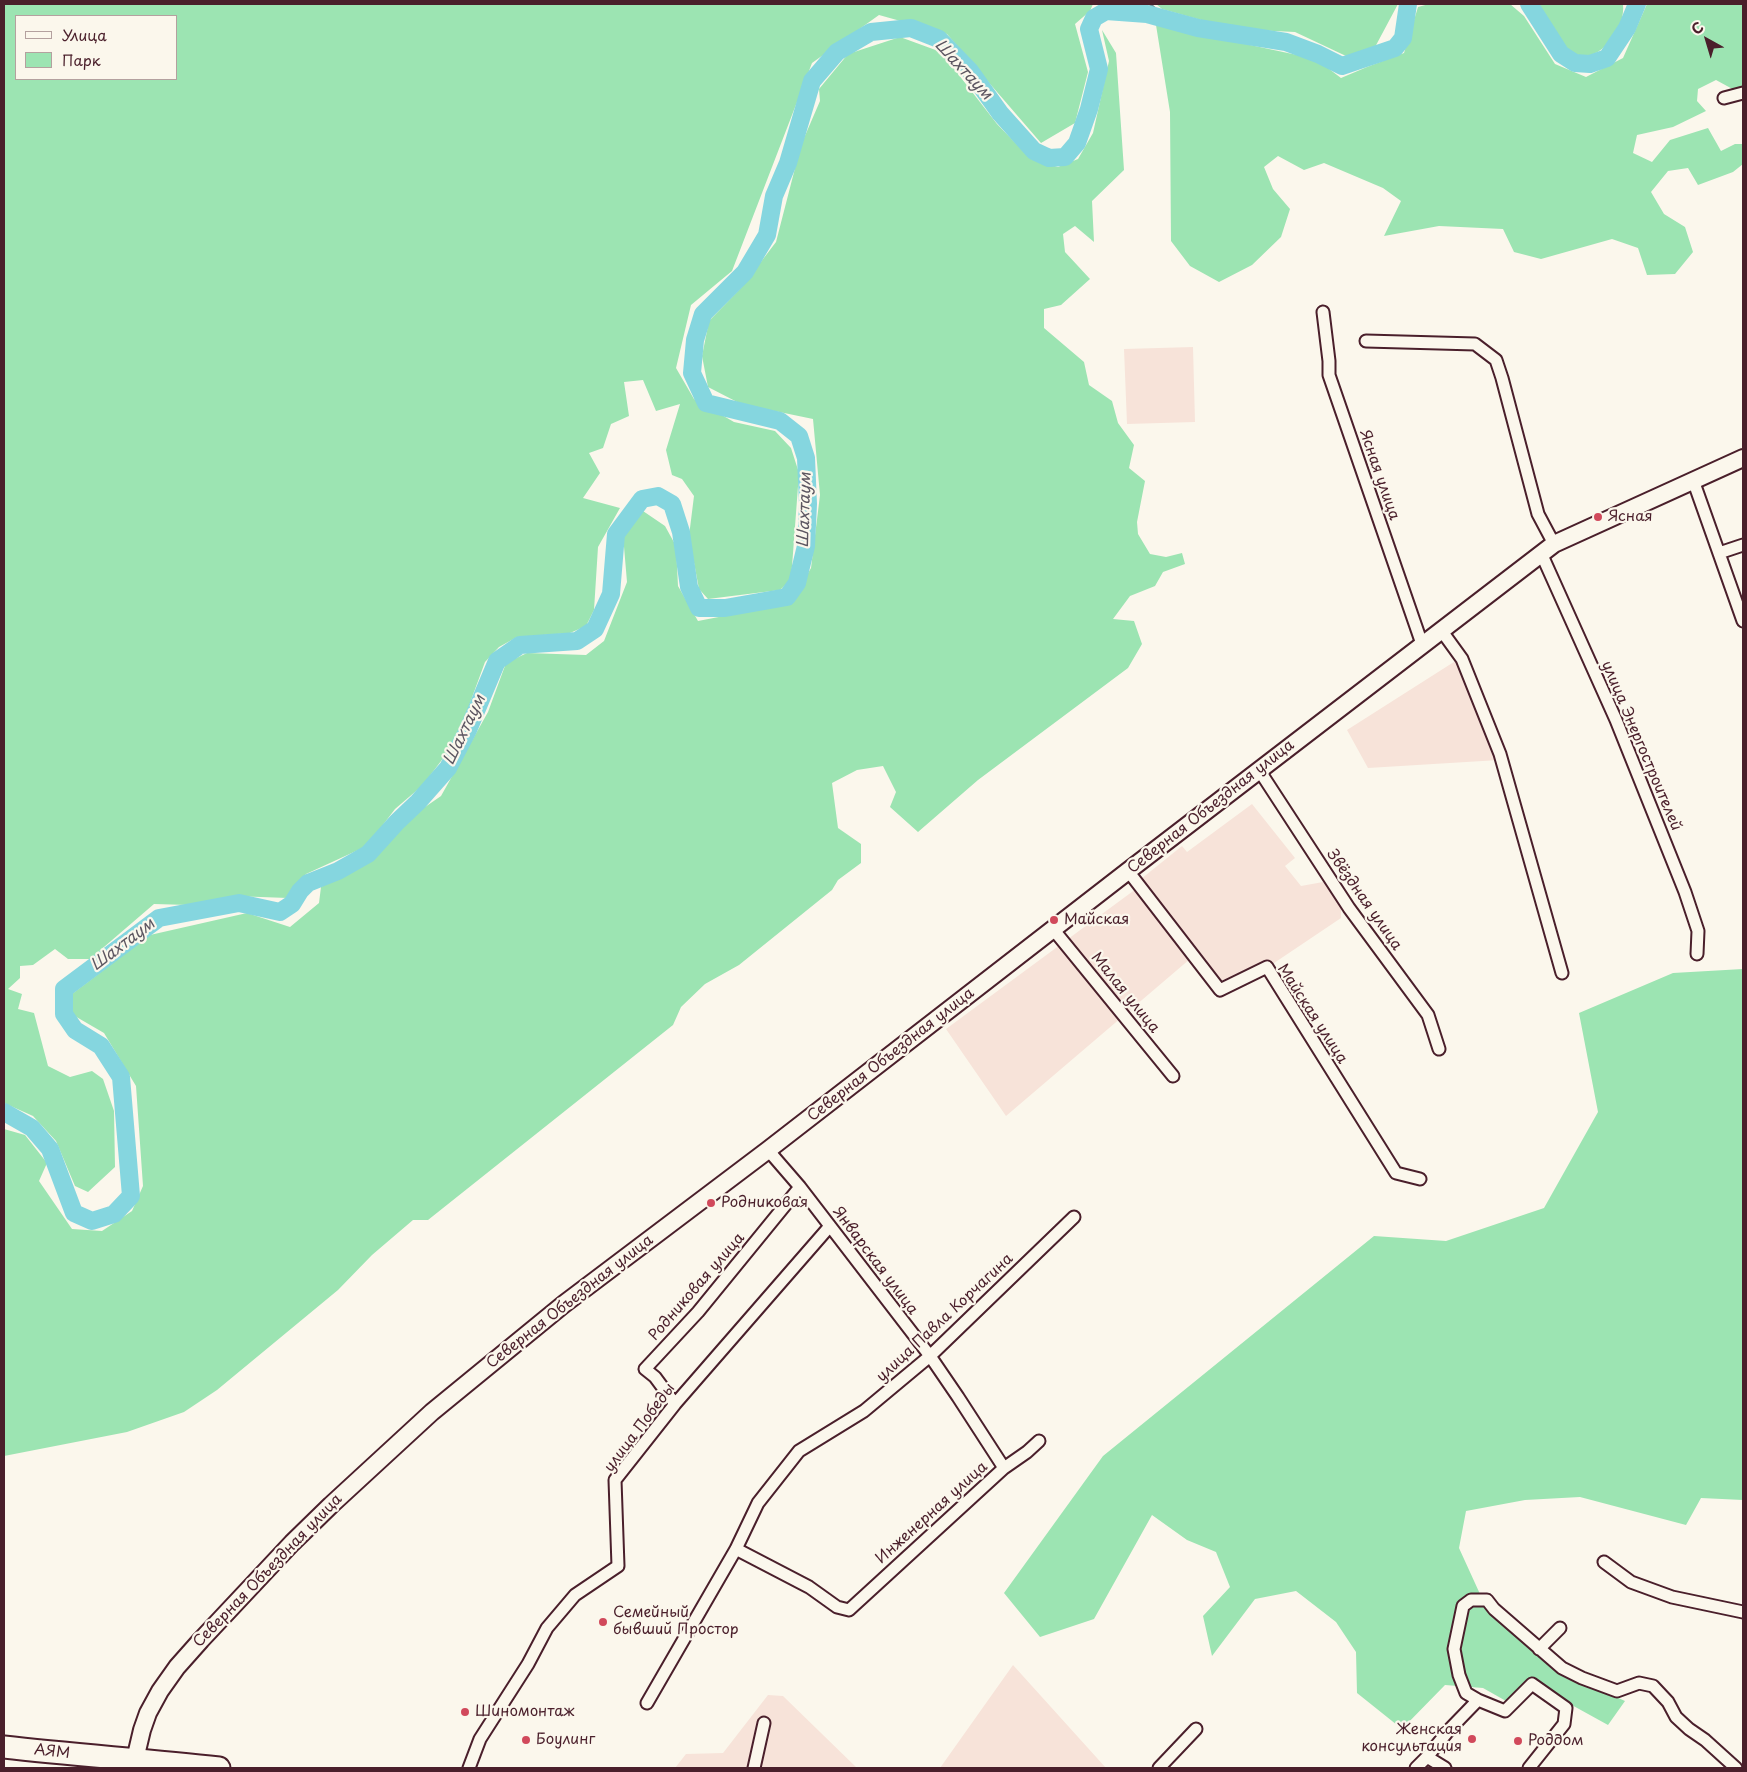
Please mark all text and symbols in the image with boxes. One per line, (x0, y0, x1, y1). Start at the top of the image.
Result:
legend (15, 15, 178, 80)
north arrow (1682, 15, 1732, 65)
text: С (1687, 16, 1708, 39)
text: Улица (62, 23, 107, 46)
water label: Шахтаум (930, 36, 996, 104)
text: Парк (62, 48, 101, 71)
street label: Ясная улица (1355, 427, 1403, 523)
water label: Шахтаум (794, 472, 816, 548)
place label: Ясная (1608, 508, 1653, 526)
marker: Ясная (1592, 511, 1604, 523)
street label: улица Энергостроителей (1597, 658, 1685, 834)
water label: Шахтаум (440, 692, 490, 768)
street label: Северная Объездная улица (1124, 736, 1298, 878)
street label: Звёздная улица (1322, 846, 1406, 954)
place label: Майская (1064, 911, 1129, 929)
marker: Майская (1048, 914, 1060, 926)
water label: Шахтаум (87, 915, 159, 975)
street label: Малая улица (1087, 949, 1163, 1037)
street label: Майская улица (1273, 961, 1351, 1067)
street label: Северная Объездная улица (804, 984, 978, 1126)
place label: Родниковая (721, 1194, 808, 1212)
marker: Родниковая (705, 1197, 717, 1209)
street label: Январская улица (829, 1203, 921, 1319)
street label: Родниковая улица (645, 1229, 749, 1345)
street label: Северная Объездная улица (483, 1231, 657, 1373)
street label: улица Павла Корчагина (873, 1250, 1017, 1386)
street label: улица Победы (601, 1380, 679, 1476)
street label: Инженерная улица (872, 1458, 992, 1568)
street label: Северная Объездная улица (190, 1491, 346, 1651)
place label: Семейный бывший Простор (613, 1604, 739, 1639)
marker: Семейный бывший Простор (597, 1616, 609, 1628)
place label: Шиномонтаж (475, 1703, 574, 1721)
marker: Шиномонтаж (459, 1706, 471, 1718)
place label: Женская консультация (1361, 1721, 1462, 1756)
place label: Боулинг (536, 1731, 595, 1749)
place label: Роддом (1528, 1732, 1583, 1750)
marker: Женская консультация (1466, 1733, 1478, 1745)
marker: Боулинг (520, 1734, 532, 1746)
marker: Роддом (1512, 1735, 1524, 1747)
street label: АЯМ (33, 1741, 71, 1763)

